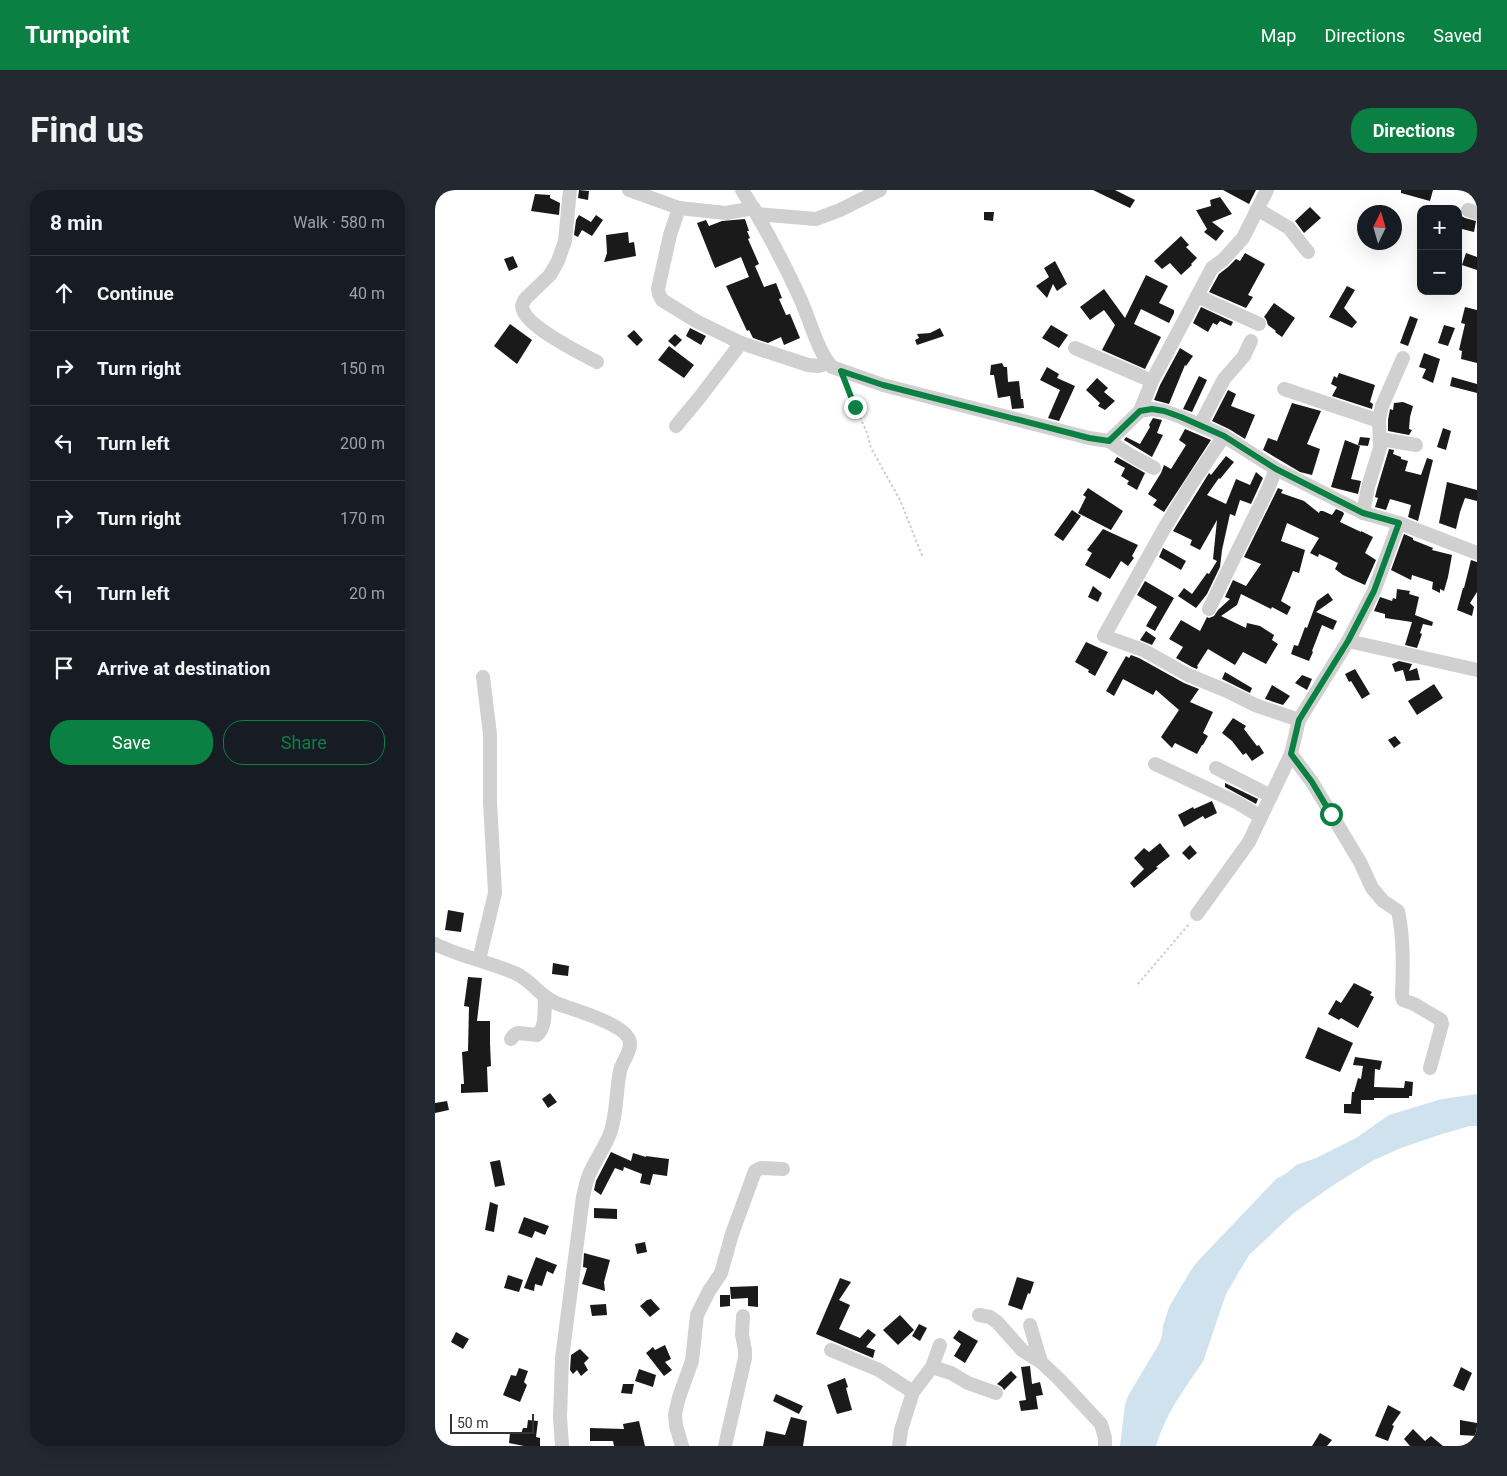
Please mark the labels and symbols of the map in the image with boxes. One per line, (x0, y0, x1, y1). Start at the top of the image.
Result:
north arrow (1357, 205, 1402, 250)
route end (844, 396, 867, 419)
route start (1320, 803, 1343, 826)
scale bar (450, 1411, 534, 1434)

